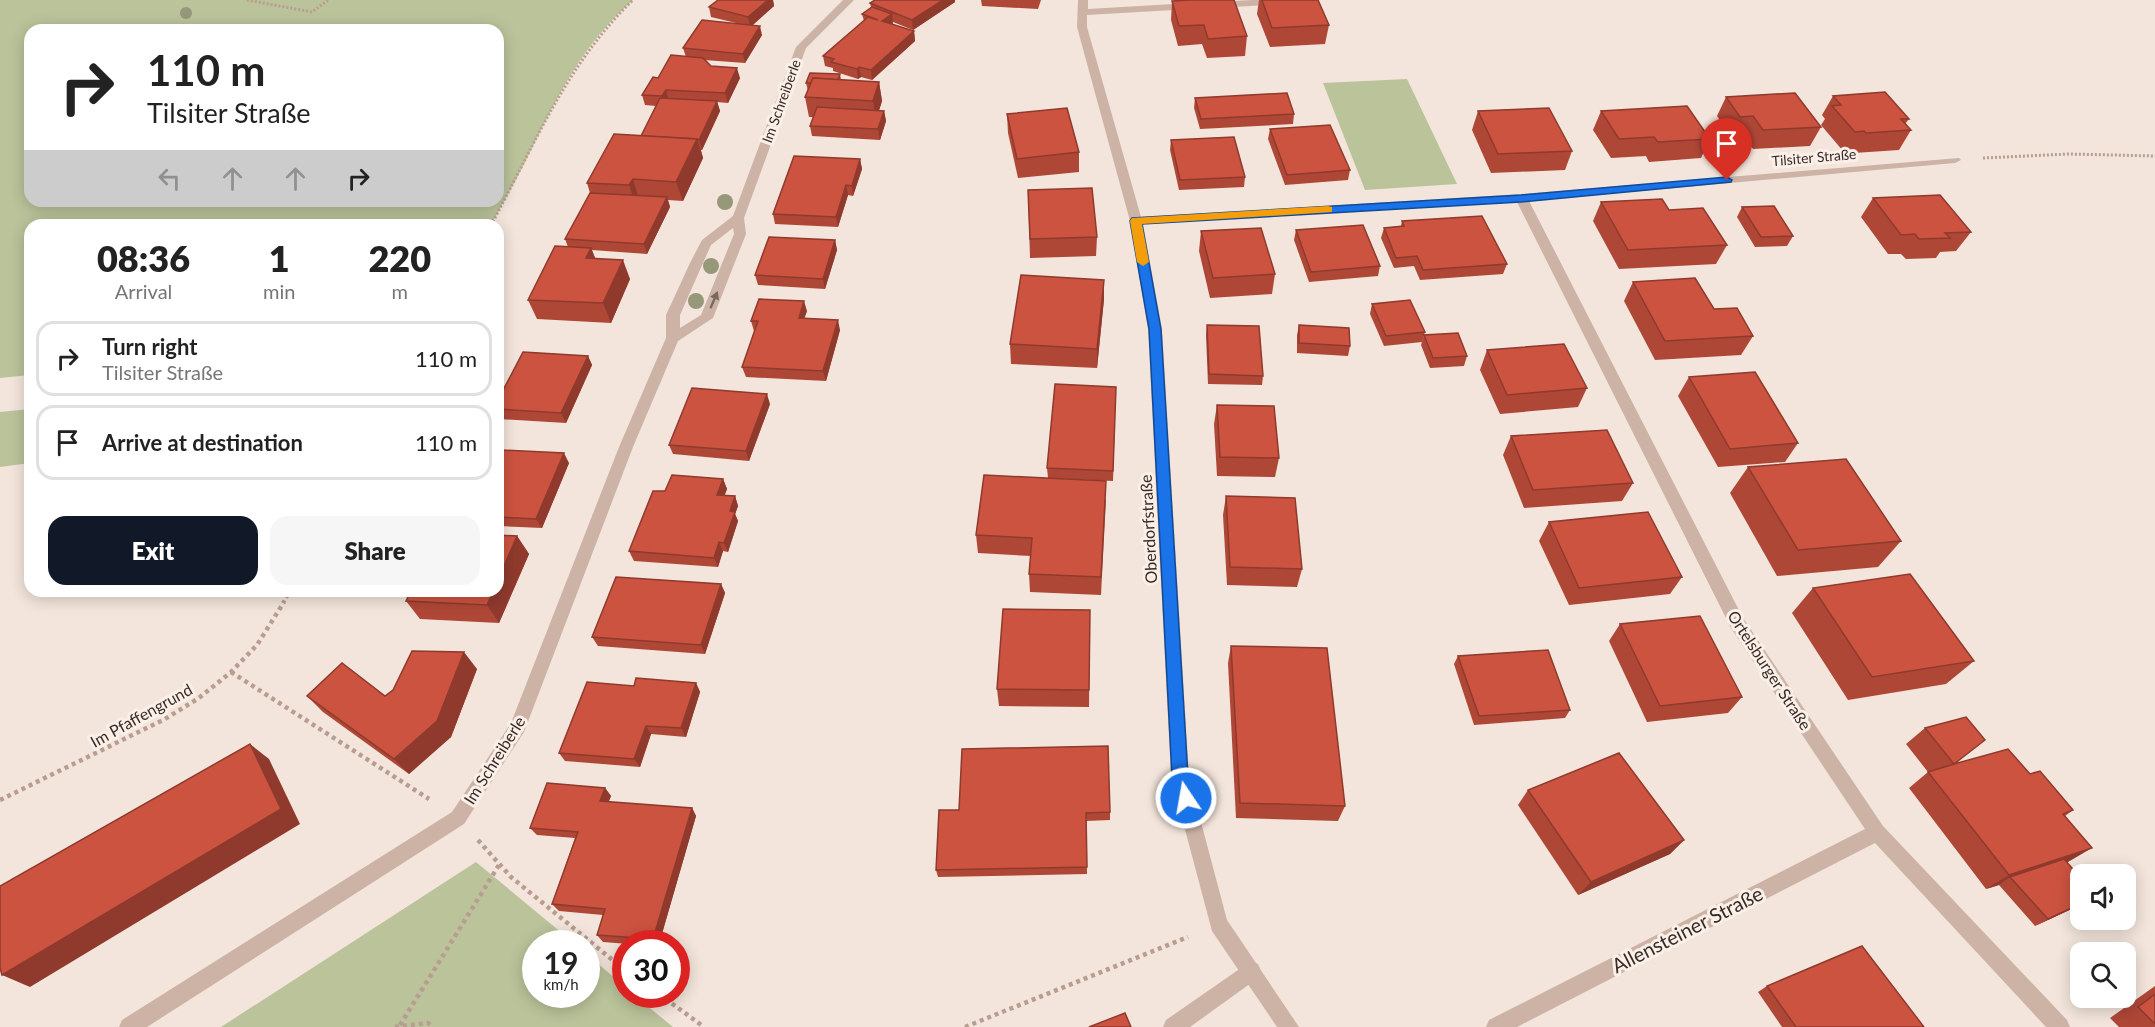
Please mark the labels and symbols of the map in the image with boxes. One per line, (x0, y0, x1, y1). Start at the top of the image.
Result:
street label: Im Schreiberle (758, 57, 804, 145)
pin (1701, 118, 1752, 180)
street label: Tilsiter Straße (1771, 145, 1857, 169)
one-way arrow (709, 291, 718, 308)
street label: Oberdorfstraße (1136, 474, 1160, 584)
street label: Ortelsburger Straße (1724, 607, 1816, 733)
street label: Im Pfaffengrund (87, 679, 195, 751)
street label: Im Schreiberle (459, 713, 529, 807)
position arrow (1154, 766, 1218, 830)
street label: Allensteiner Straße (1607, 881, 1767, 977)
speed limit sign: 30 (612, 930, 690, 1008)

